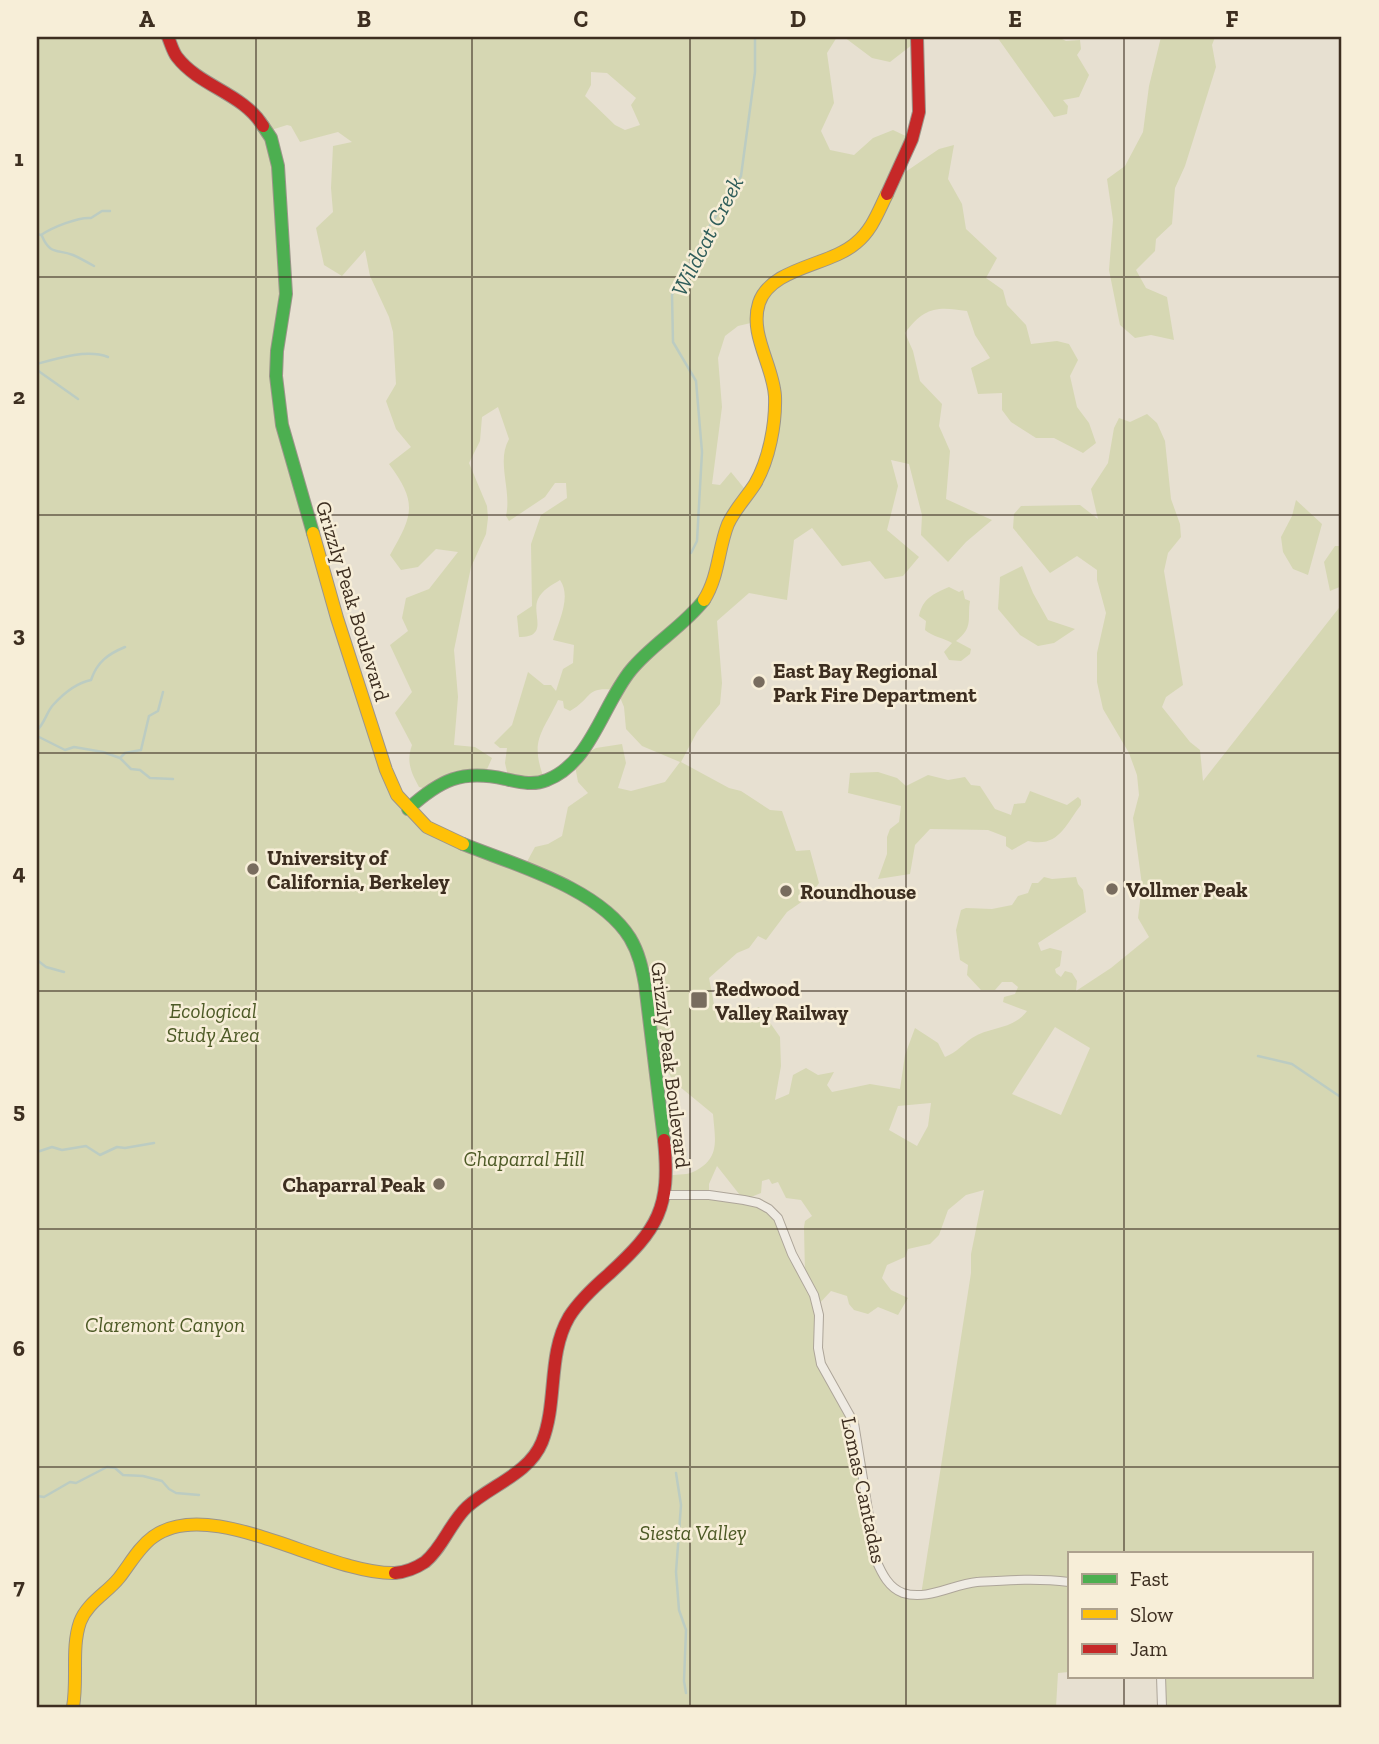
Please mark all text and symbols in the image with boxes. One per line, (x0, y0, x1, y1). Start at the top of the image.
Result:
text: A (139, 5, 155, 33)
text: B (357, 5, 371, 33)
text: C (574, 5, 588, 33)
text: D (790, 5, 806, 33)
text: E (1008, 5, 1022, 33)
text: F (1225, 5, 1239, 33)
text: 1 (14, 144, 24, 172)
water label: Wildcat Creek (665, 171, 749, 301)
text: 2 (13, 382, 25, 410)
street label: Grizzly Peak Boulevard (311, 498, 395, 704)
text: 3 (13, 620, 25, 648)
place label: East Bay Regional Park Fire Department (773, 658, 977, 707)
marker: East Bay Regional Park Fire Department (751, 674, 767, 690)
place label: University of California, Berkeley (267, 845, 450, 894)
text: 4 (12, 858, 26, 886)
marker: University of California, Berkeley (245, 861, 261, 877)
place label: Vollmer Peak (1126, 877, 1248, 902)
place label: Roundhouse (800, 879, 916, 904)
marker: Vollmer Peak (1104, 881, 1120, 897)
marker: Roundhouse (778, 883, 794, 899)
street label: Grizzly Peak Boulevard (646, 960, 696, 1170)
place label: Redwood Valley Railway (715, 976, 848, 1025)
marker: Redwood Valley Railway (689, 990, 709, 1010)
park label: Ecological Study Area (166, 998, 260, 1047)
text: 5 (13, 1096, 25, 1124)
park label: Chaparral Hill (464, 1146, 584, 1171)
place label: Chaparral Peak (282, 1172, 425, 1197)
marker: Chaparral Peak (431, 1176, 447, 1192)
park label: Claremont Canyon (85, 1312, 245, 1337)
text: 6 (13, 1334, 25, 1362)
street label: Lomas Cantadas (836, 1415, 892, 1565)
park label: Siesta Valley (639, 1520, 747, 1545)
legend (1068, 1552, 1312, 1678)
text: Fast (1130, 1566, 1169, 1591)
text: 7 (13, 1572, 25, 1600)
text: Slow (1130, 1602, 1173, 1627)
text: Jam (1130, 1636, 1167, 1661)

